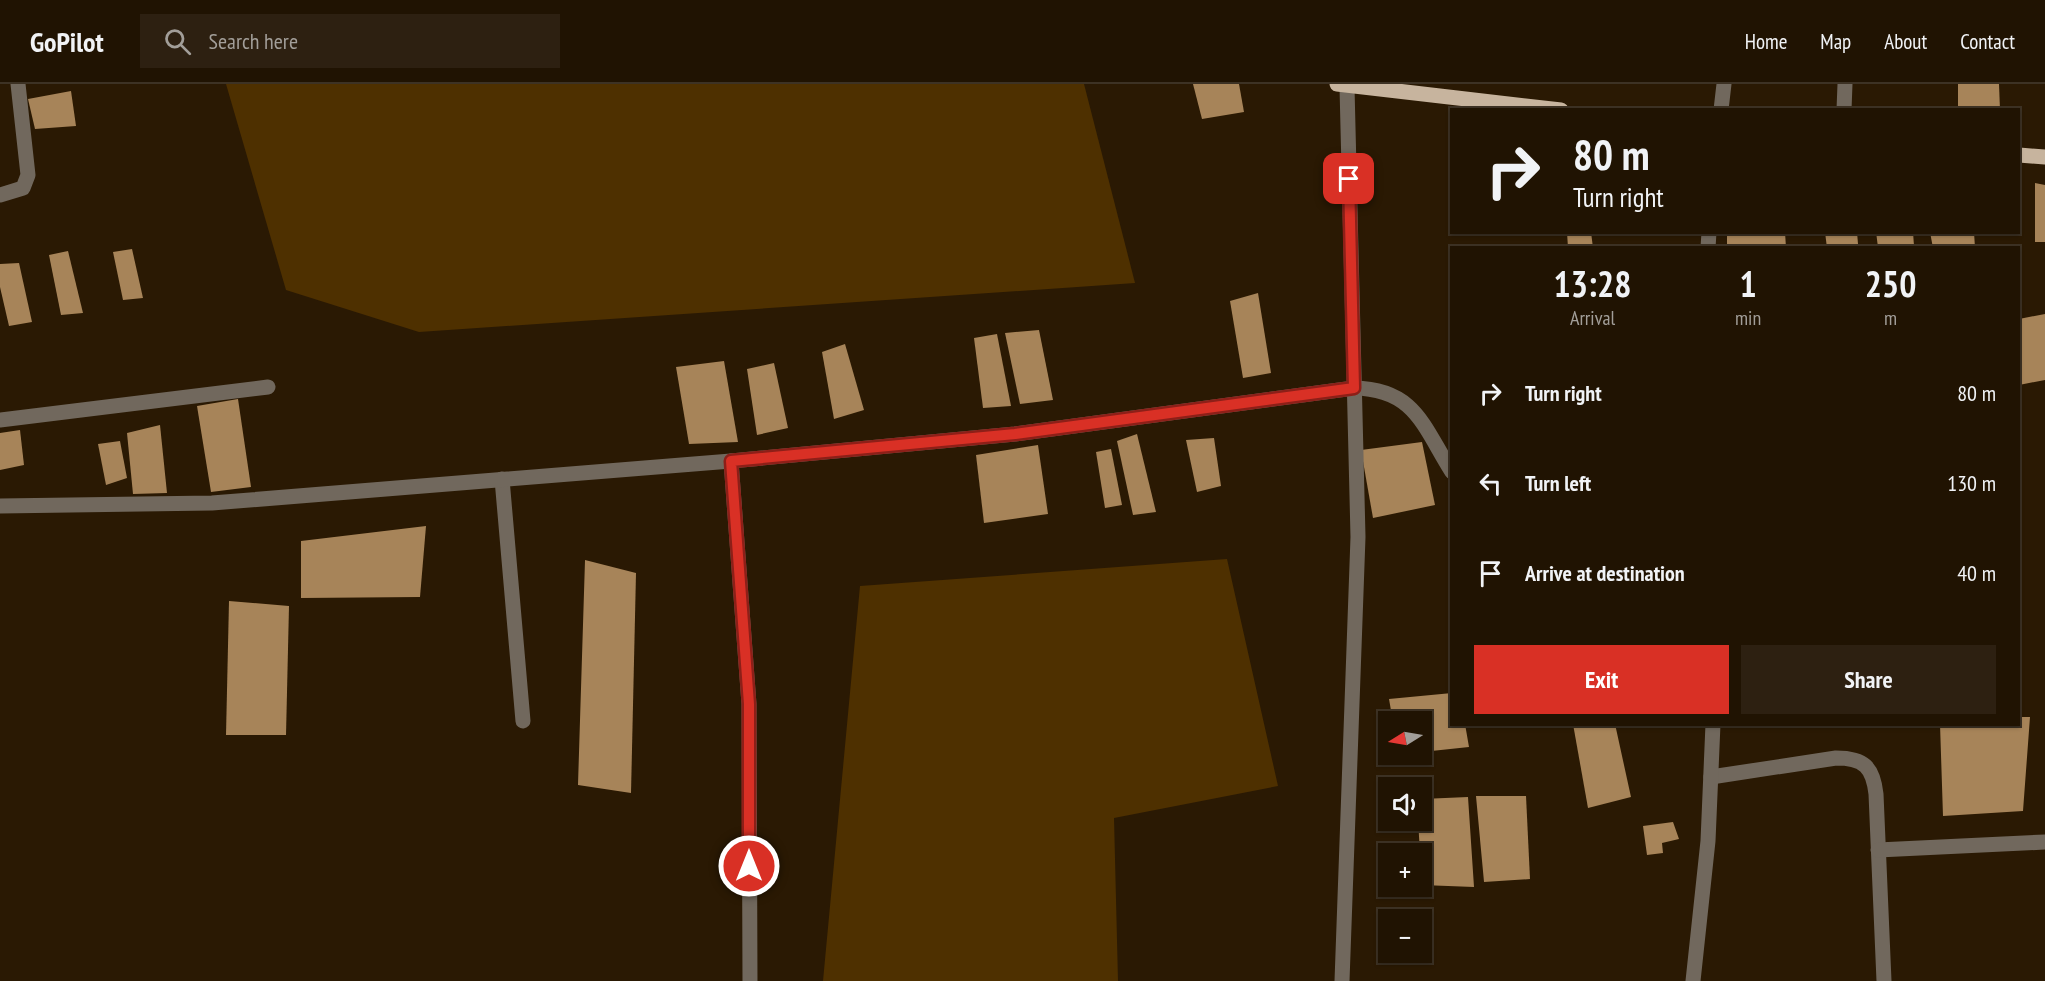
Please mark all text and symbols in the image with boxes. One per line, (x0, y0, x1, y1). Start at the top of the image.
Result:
search box (140, 14, 560, 68)
text: GoPilot (30, 23, 104, 60)
icon: search (161, 25, 194, 58)
text: Search here (209, 27, 298, 55)
text: Home (1745, 28, 1787, 55)
text: Map (1820, 28, 1851, 55)
text: About (1884, 28, 1927, 55)
text: Contact (1960, 28, 2015, 55)
text: 80 m (1573, 127, 1650, 182)
icon: right (1474, 132, 1552, 210)
pin (1323, 153, 1374, 204)
icon: arrive (1332, 162, 1365, 195)
text: Turn right (1573, 180, 1664, 214)
text: 13:28 (1554, 260, 1631, 307)
text: 1 (1739, 260, 1757, 307)
text: 250 (1865, 260, 1916, 307)
text: Arrival (1570, 305, 1615, 331)
text: min (1735, 305, 1761, 331)
text: m (1884, 305, 1897, 331)
icon: right (1474, 377, 1507, 410)
text: Turn right (1525, 379, 1602, 407)
text: 80 m (1957, 379, 1996, 407)
icon: left (1474, 467, 1507, 500)
text: Turn left (1525, 469, 1591, 497)
text: 130 m (1947, 469, 1996, 497)
icon: arrive (1474, 557, 1507, 590)
text: Arrive at destination (1525, 559, 1685, 587)
text: 40 m (1957, 559, 1996, 587)
button: Exit (1474, 645, 1729, 714)
button: Share (1741, 645, 1996, 714)
north arrow (1378, 711, 1432, 765)
map controls (1378, 711, 1432, 963)
button: sound (1378, 777, 1432, 831)
position arrow (717, 834, 781, 898)
button: + (1378, 843, 1432, 897)
button: − (1378, 909, 1432, 963)

